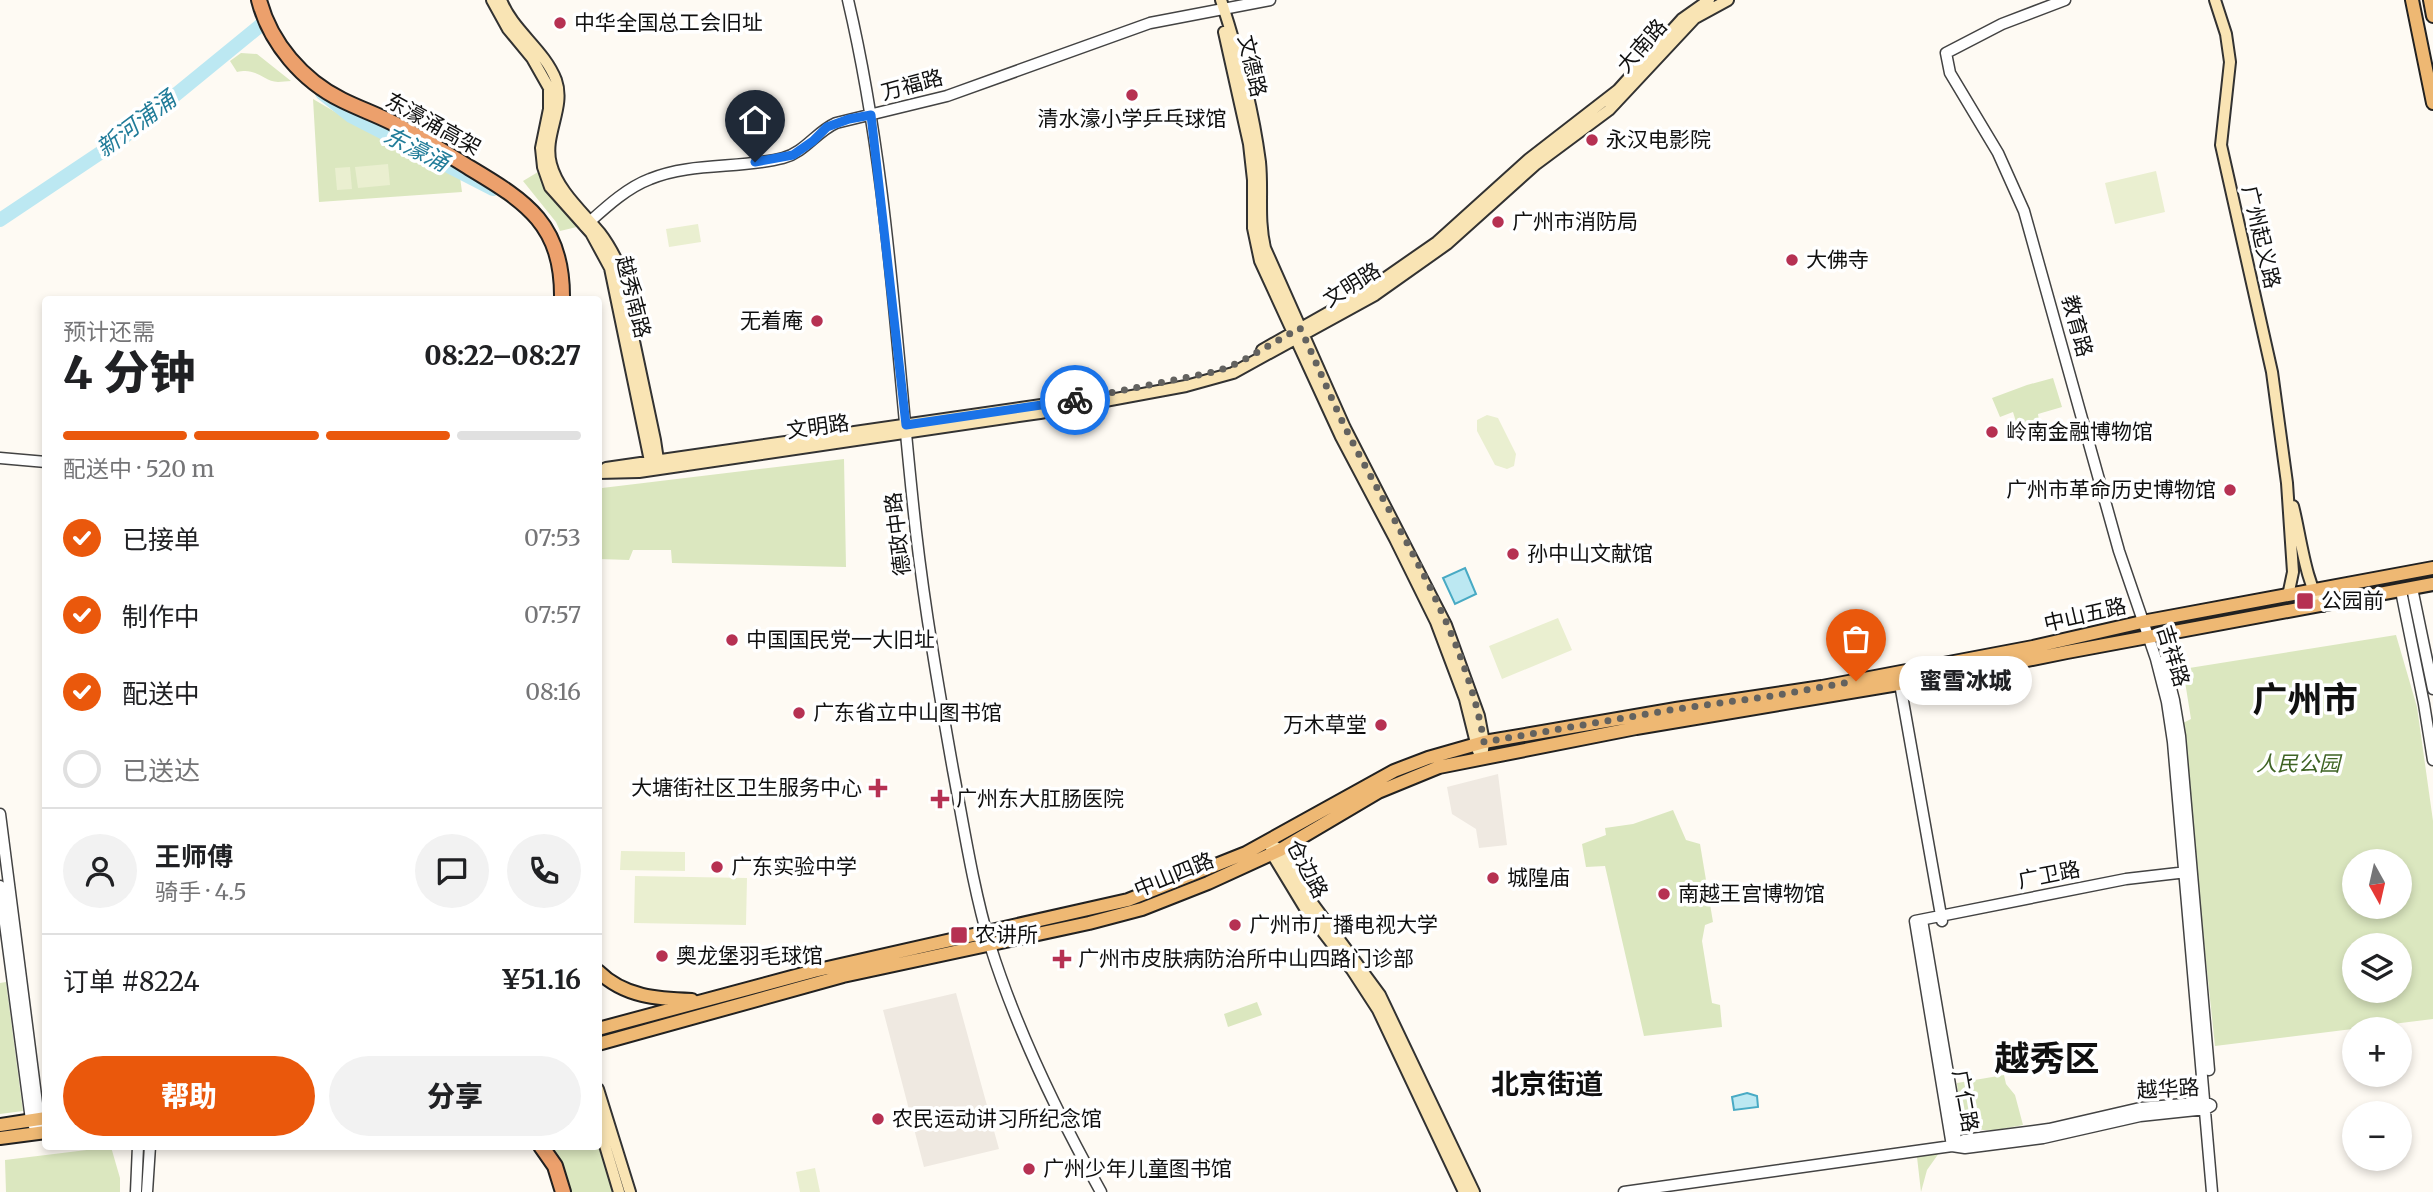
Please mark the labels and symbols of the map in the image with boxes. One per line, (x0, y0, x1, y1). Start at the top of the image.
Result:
place label: 中华全国总工会旧址 (574, 9, 763, 36)
street label: 大南路 (1611, 13, 1672, 78)
marker: 中华全国总工会旧址 (552, 15, 568, 31)
street label: 文德路 (1232, 32, 1273, 100)
street label: 万福路 (878, 63, 946, 106)
water label: 新河浦涌 (90, 83, 184, 163)
marker: 清水濠小学乒乓球馆 (1124, 87, 1140, 103)
street label: 东濠涌高架 (381, 88, 485, 160)
pin (725, 90, 785, 162)
place label: 清水濠小学乒乓球馆 (1038, 105, 1227, 132)
water label: 东濠涌 (379, 121, 453, 177)
place label: 永汉电影院 (1606, 126, 1711, 153)
marker: 永汉电影院 (1584, 132, 1600, 148)
street label: 广州起义路 (2237, 183, 2286, 291)
place label: 广州市消防局 (1512, 208, 1638, 235)
marker: 广州市消防局 (1490, 214, 1506, 230)
place label: 大佛寺 (1806, 246, 1869, 273)
marker: 大佛寺 (1784, 252, 1800, 268)
street label: 越秀南路 (610, 253, 657, 341)
street label: 文明路 (1318, 256, 1386, 313)
street label: 教育路 (2056, 292, 2099, 360)
place label: 无着庵 (740, 307, 803, 334)
marker: 无着庵 (809, 313, 825, 329)
courier (1040, 365, 1110, 435)
street label: 文明路 (785, 409, 851, 444)
place label: 岭南金融博物馆 (2006, 418, 2153, 445)
marker: 岭南金融博物馆 (1984, 424, 2000, 440)
place label: 广州市革命历史博物馆 (2006, 476, 2216, 503)
marker: 广州市革命历史博物馆 (2222, 482, 2238, 498)
street label: 德政中路 (879, 491, 916, 577)
place label: 孙中山文献馆 (1527, 540, 1653, 567)
marker: 孙中山文献馆 (1505, 546, 1521, 562)
place label: 公园前 (2321, 587, 2384, 614)
marker: 公园前 (2295, 591, 2315, 611)
street label: 中山五路 (2041, 592, 2129, 637)
pin (1826, 609, 1886, 681)
street label: 吉祥路 (2151, 622, 2196, 690)
place label: 中国国民党一大旧址 (746, 626, 935, 653)
marker: 中国国民党一大旧址 (724, 632, 740, 648)
callout: 蜜雪冰城 (1898, 656, 2031, 706)
district label: 广州市 (2252, 678, 2358, 722)
place label: 广东省立中山图书馆 (813, 699, 1002, 726)
marker: 广东省立中山图书馆 (791, 705, 807, 721)
place label: 万木草堂 (1283, 711, 1367, 738)
marker: 万木草堂 (1373, 717, 1389, 733)
park label: 人民公园 (2256, 750, 2343, 777)
place label: 大塘街社区卫生服务中心 (631, 774, 862, 801)
marker: 大塘街社区卫生服务中心 (868, 778, 888, 798)
place label: 广州东大肛肠医院 (956, 785, 1124, 812)
marker: 广州东大肛肠医院 (930, 789, 950, 809)
street label: 仓边路 (1281, 835, 1334, 903)
street label: 中山四路 (1130, 846, 1218, 903)
north arrow (2342, 849, 2412, 919)
place label: 广东实验中学 (731, 853, 857, 880)
street label: 广卫路 (2015, 855, 2082, 894)
marker: 广东实验中学 (709, 859, 725, 875)
place label: 城隍庙 (1507, 864, 1570, 891)
marker: 城隍庙 (1485, 870, 1501, 886)
place label: 南越王宫博物馆 (1678, 880, 1825, 907)
marker: 南越王宫博物馆 (1656, 886, 1672, 902)
place label: 广州市广播电视大学 (1249, 911, 1438, 938)
marker: 广州市广播电视大学 (1227, 917, 1243, 933)
place label: 农讲所 (975, 921, 1038, 948)
marker: 农讲所 (949, 925, 969, 945)
place label: 奥龙堡羽毛球馆 (676, 942, 823, 969)
place label: 广州市皮肤病防治所中山四路门诊部 (1078, 945, 1414, 972)
marker: 奥龙堡羽毛球馆 (654, 948, 670, 964)
marker: 广州市皮肤病防治所中山四路门诊部 (1052, 949, 1072, 969)
district label: 越秀区 (1994, 1037, 2100, 1081)
district label: 北京街道 (1491, 1066, 1603, 1102)
street label: 广仁路 (1947, 1068, 1984, 1134)
street label: 越华路 (2136, 1073, 2200, 1104)
place label: 农民运动讲习所纪念馆 (892, 1105, 1102, 1132)
marker: 农民运动讲习所纪念馆 (870, 1111, 886, 1127)
place label: 广州少年儿童图书馆 (1043, 1155, 1232, 1182)
marker: 广州少年儿童图书馆 (1021, 1161, 1037, 1177)

